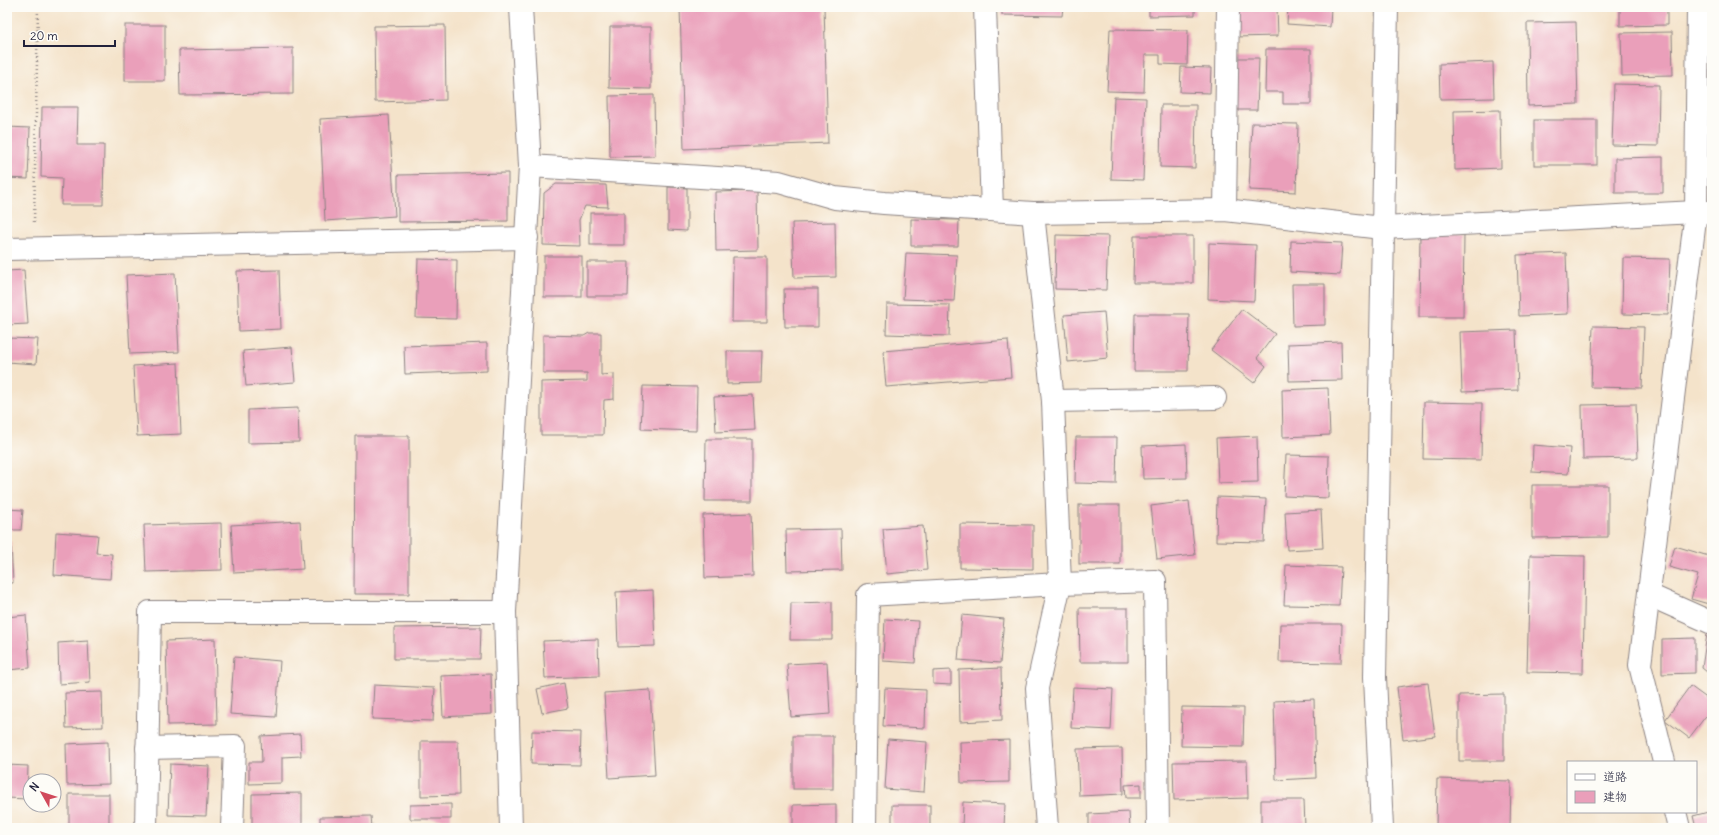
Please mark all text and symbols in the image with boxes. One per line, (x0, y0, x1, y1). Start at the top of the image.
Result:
scale bar (24, 22, 115, 48)
text: 20 m (30, 28, 58, 43)
legend (1567, 761, 1697, 813)
text: 道路 (1603, 769, 1627, 784)
north arrow (22, 773, 62, 813)
text: N (26, 779, 42, 794)
text: 建物 (1603, 789, 1627, 804)

